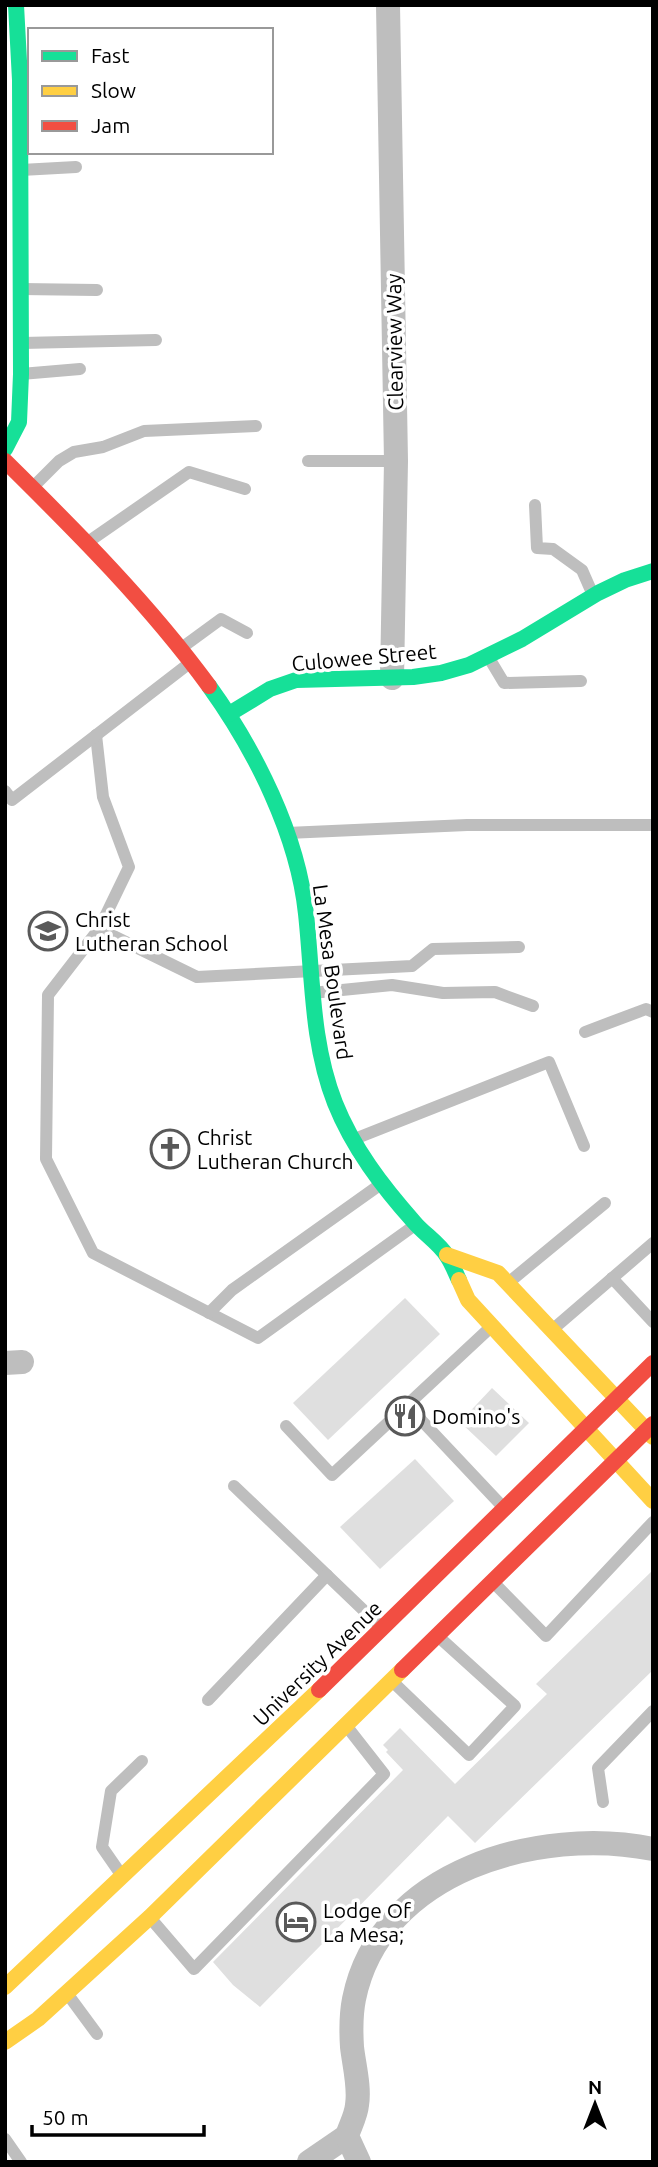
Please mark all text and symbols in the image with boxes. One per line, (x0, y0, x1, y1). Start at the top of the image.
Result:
legend (28, 28, 273, 154)
text: Fast (91, 43, 129, 67)
text: Slow (91, 78, 136, 102)
text: Jam (91, 113, 130, 137)
street label: Clearview Way (381, 273, 407, 411)
street label: Culowee Street (291, 639, 437, 675)
street label: La Mesa Boulevard (309, 883, 357, 1061)
place label: Christ Lutheran School (75, 907, 228, 955)
school or university icon: Christ Lutheran School (27, 910, 69, 952)
place label: Christ Lutheran Church (197, 1125, 354, 1173)
church icon: Christ Lutheran Church (149, 1128, 191, 1170)
restaurant icon: Domino's (384, 1395, 426, 1437)
place label: Domino's (432, 1404, 520, 1428)
street label: University Avenue (248, 1596, 386, 1730)
place label: Lodge Of La Mesa; (323, 1898, 412, 1946)
hotel icon: Lodge Of La Mesa; (275, 1901, 317, 1943)
north arrow (560, 2069, 630, 2139)
text: N (588, 2076, 602, 2098)
scale bar (32, 2094, 203, 2138)
text: 50 m (42, 2105, 89, 2129)

